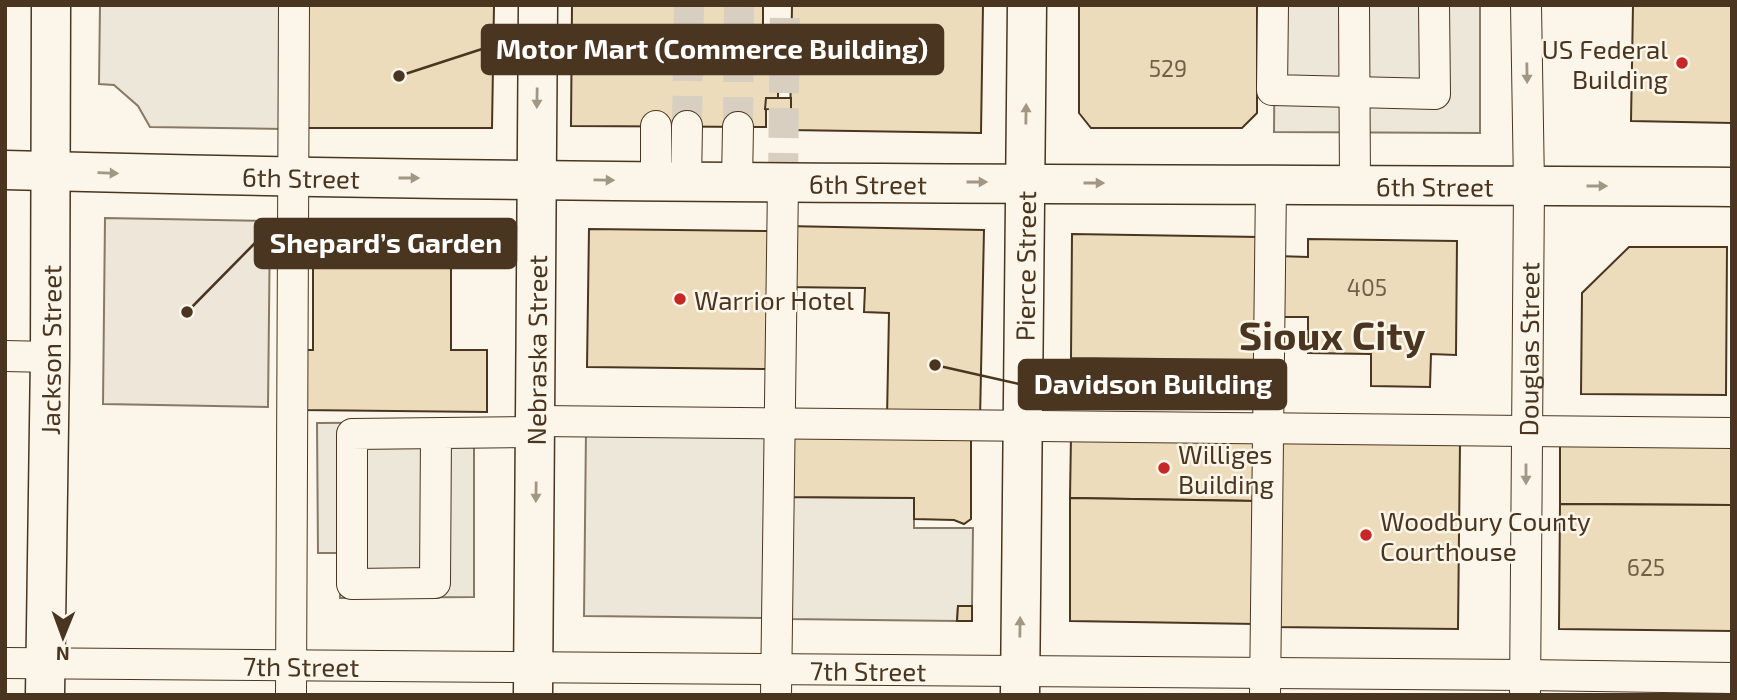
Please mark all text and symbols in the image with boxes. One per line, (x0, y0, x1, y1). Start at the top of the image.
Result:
callout: Motor Mart (Commerce Building) (482, 25, 943, 74)
text: Motor Mart (Commerce Building) (496, 31, 928, 65)
place label: US Federal Building (1541, 33, 1668, 94)
house number: 529 (1149, 54, 1187, 82)
marker: US Federal Building (1674, 55, 1690, 71)
one-way arrow (1521, 63, 1533, 85)
one-way arrow (531, 87, 543, 109)
one-way arrow (1021, 103, 1032, 125)
street label: 6th Street (242, 160, 360, 193)
one-way arrow (97, 167, 119, 178)
street label: 6th Street (809, 167, 927, 199)
street label: 6th Street (1376, 170, 1494, 201)
one-way arrow (398, 172, 420, 184)
one-way arrow (593, 174, 615, 186)
one-way arrow (966, 176, 988, 188)
one-way arrow (1083, 177, 1105, 189)
one-way arrow (1586, 180, 1608, 192)
street label: Pierce Street (1008, 191, 1041, 341)
callout: Shepard’s Garden (255, 219, 516, 268)
text: Shepard’s Garden (270, 225, 502, 259)
street label: Nebraska Street (519, 254, 552, 445)
street label: Douglas Street (1512, 261, 1544, 436)
street label: Jackson Street (33, 265, 66, 435)
house number: 405 (1347, 273, 1387, 301)
place label: Warrior Hotel (694, 284, 854, 315)
marker: Warrior Hotel (672, 291, 688, 307)
district label: Sioux City (1239, 310, 1426, 359)
callout: Davidson Building (1019, 360, 1286, 409)
text: Davidson Building (1034, 366, 1272, 400)
place label: Williges Building (1178, 438, 1274, 499)
marker: Williges Building (1156, 460, 1172, 476)
one-way arrow (1520, 463, 1532, 485)
one-way arrow (530, 481, 542, 503)
place label: Woodbury County Courthouse (1380, 505, 1591, 566)
marker: Woodbury County Courthouse (1358, 527, 1374, 543)
house number: 625 (1627, 553, 1665, 581)
north arrow (28, 602, 98, 672)
one-way arrow (1015, 615, 1026, 637)
text: N (56, 643, 70, 666)
street label: 7th Street (243, 649, 359, 681)
street label: 7th Street (810, 654, 926, 686)

